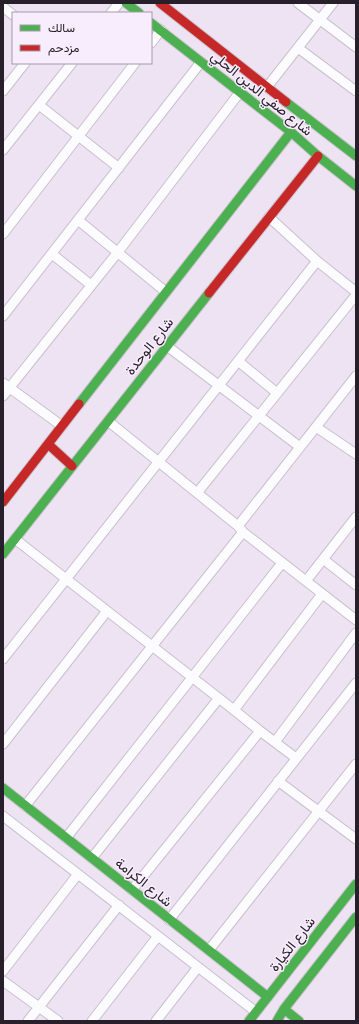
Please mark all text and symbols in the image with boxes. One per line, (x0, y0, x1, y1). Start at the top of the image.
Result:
legend (12, 12, 152, 64)
text: سالك (48, 21, 75, 34)
text: مزدحم (48, 41, 79, 56)
street label: شارع صفي الدين الحلي (206, 47, 316, 142)
street label: شارع الوحدة (122, 314, 179, 380)
street label: شارع الكرامة (111, 854, 176, 912)
street label: شارع الكيارة (266, 914, 321, 976)

